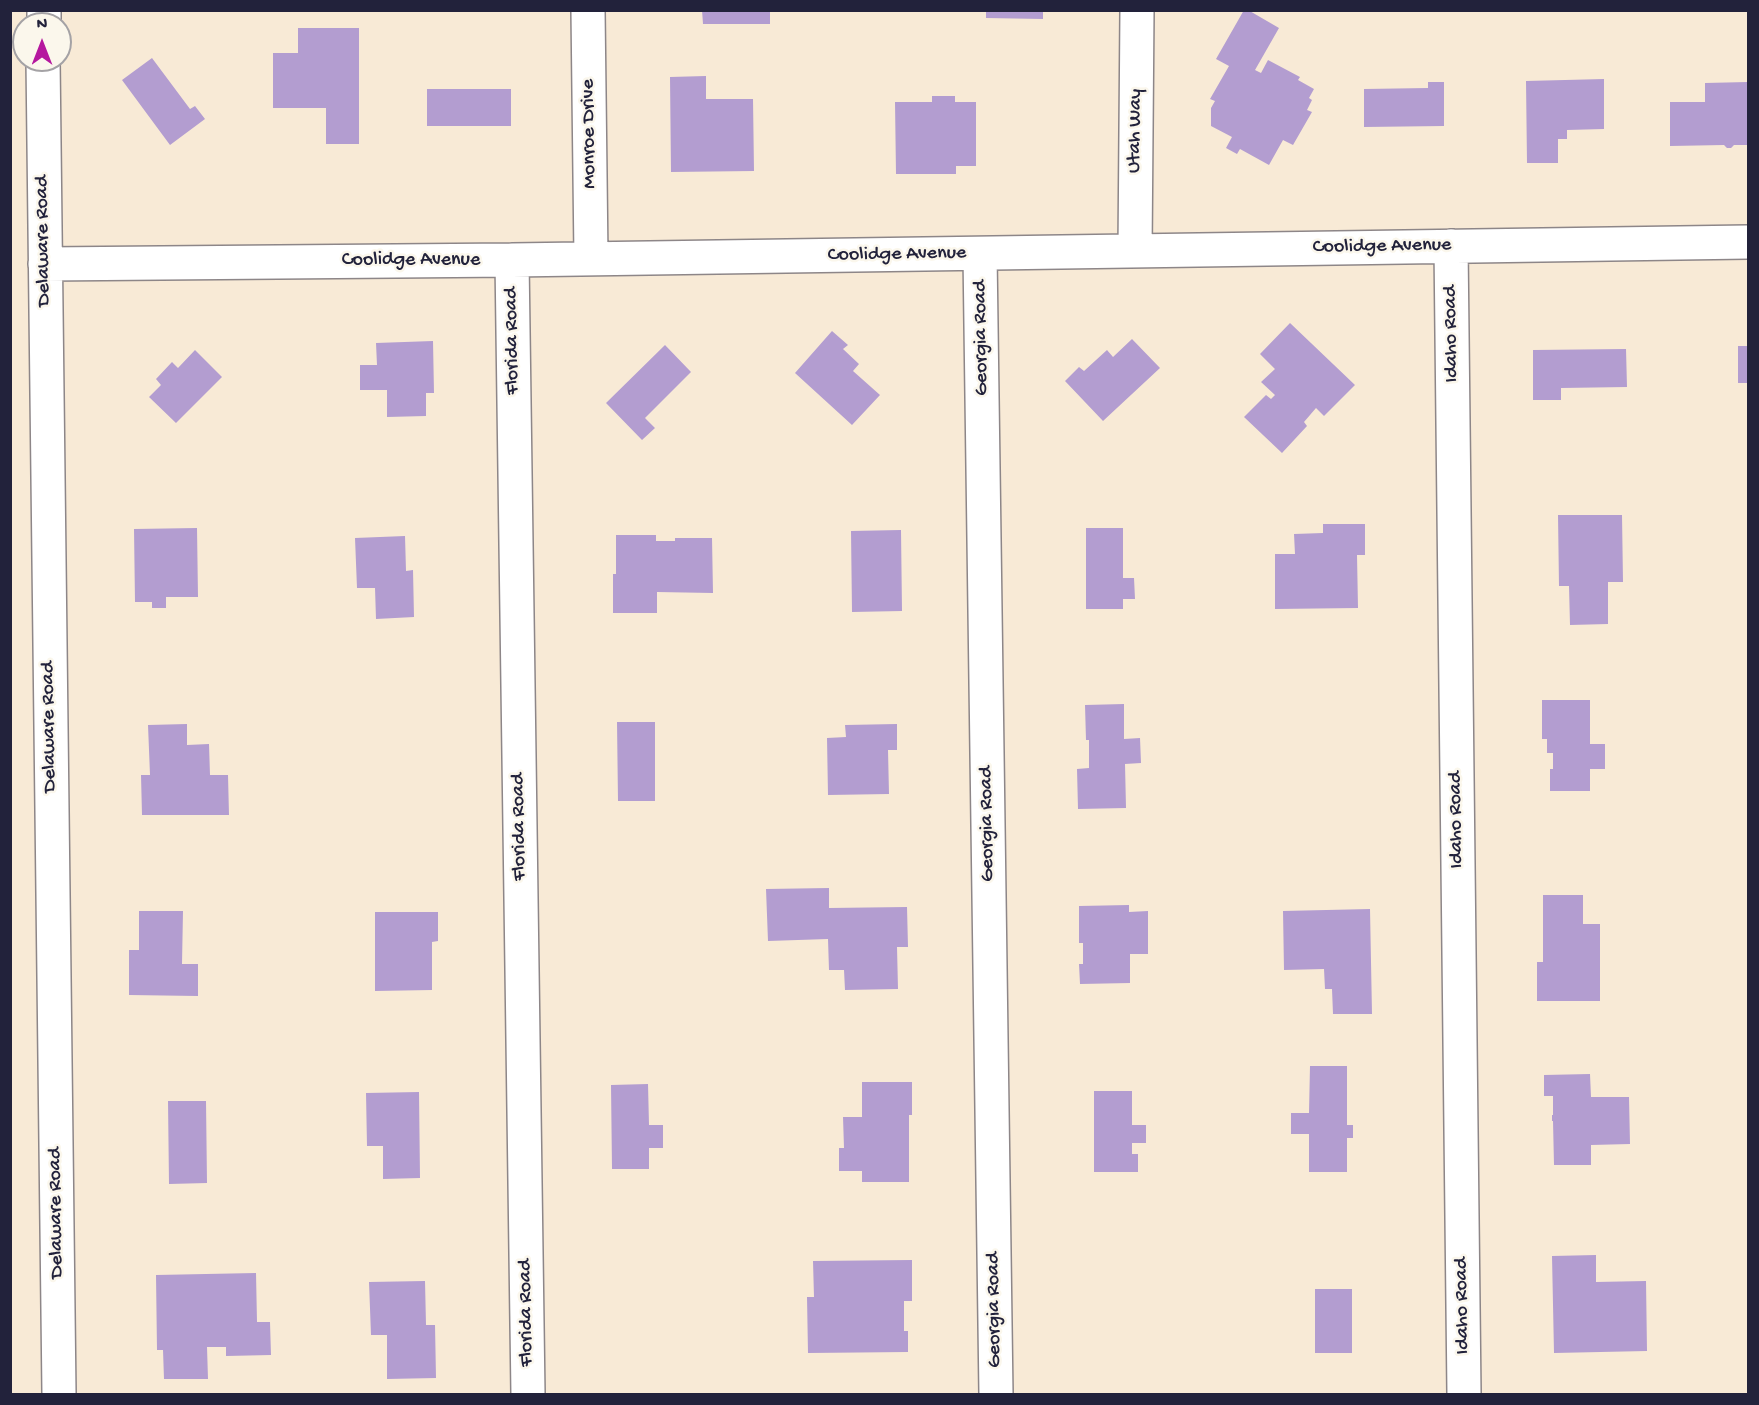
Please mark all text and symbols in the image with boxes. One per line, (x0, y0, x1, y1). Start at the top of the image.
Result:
north arrow (12, 12, 72, 72)
text: N (37, 16, 47, 35)
street label: Monroe Drive (577, 79, 603, 189)
street label: Utah Way (1123, 89, 1149, 173)
street label: Delaware Road (31, 175, 57, 307)
street label: Coolidge Avenue (1312, 234, 1452, 260)
street label: Coolidge Avenue (827, 242, 967, 268)
street label: Coolidge Avenue (342, 249, 480, 273)
street label: Georgia Road (969, 280, 995, 396)
street label: Idaho Road (1439, 285, 1465, 383)
street label: Florida Road (500, 287, 526, 395)
street label: Delaware Road (37, 661, 63, 793)
street label: Georgia Road (975, 766, 1001, 882)
street label: Idaho Road (1444, 771, 1470, 869)
street label: Florida Road (507, 773, 533, 881)
street label: Delaware Road (44, 1147, 70, 1279)
street label: Georgia Road (982, 1252, 1008, 1368)
street label: Idaho Road (1450, 1257, 1476, 1355)
street label: Florida Road (514, 1259, 540, 1367)

